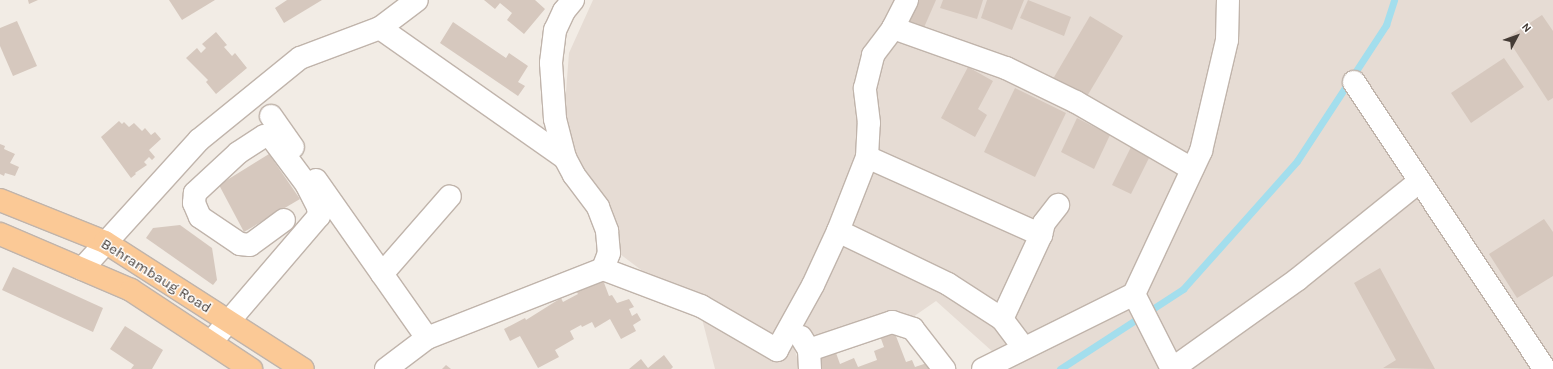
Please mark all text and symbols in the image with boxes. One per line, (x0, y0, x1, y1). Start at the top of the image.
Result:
north arrow (1497, 16, 1537, 56)
text: N (1519, 21, 1534, 35)
street label: Behrambaug Road (98, 235, 214, 317)

